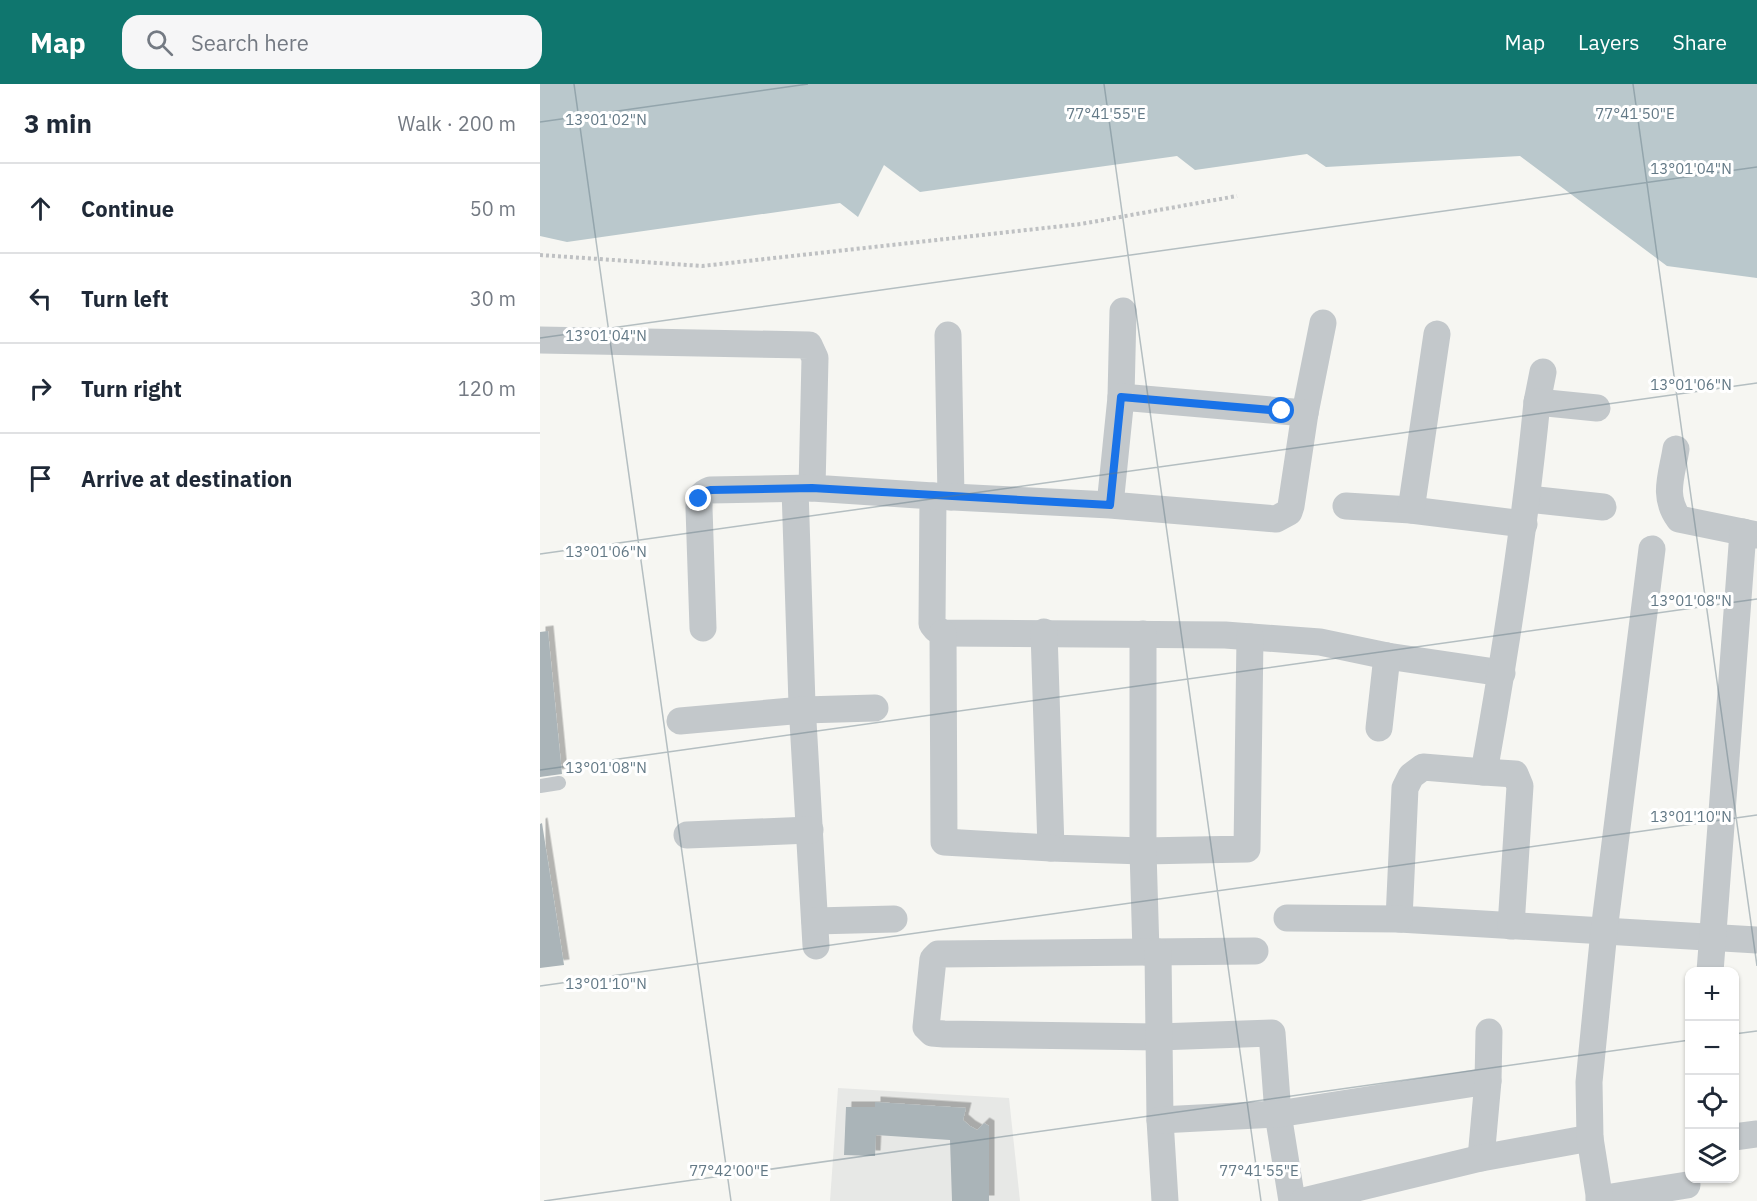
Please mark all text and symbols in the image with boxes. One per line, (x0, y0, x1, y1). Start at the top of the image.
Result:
search box (122, 15, 542, 69)
text: Map (30, 24, 86, 61)
icon: search (143, 26, 176, 59)
text: Search here (191, 28, 309, 57)
text: Map (1505, 28, 1545, 56)
text: Layers (1578, 28, 1640, 56)
text: Share (1673, 28, 1727, 56)
text: 77°41'55"E (1066, 104, 1146, 123)
text: 77°41'50"E (1595, 104, 1675, 123)
text: 3 min (24, 106, 92, 140)
text: Walk · 200 m (398, 110, 516, 137)
text: 13°01'02"N (565, 110, 647, 129)
text: 13°01'04"N (1650, 159, 1732, 178)
icon: ahead (24, 192, 57, 225)
text: Continue (81, 194, 174, 223)
text: 50 m (470, 195, 516, 222)
icon: left (24, 282, 57, 315)
text: Turn left (81, 284, 169, 313)
text: 30 m (470, 285, 516, 312)
text: 13°01'04"N (565, 326, 647, 345)
icon: right (24, 372, 57, 405)
text: Turn right (81, 374, 182, 403)
text: 120 m (458, 375, 516, 402)
text: 13°01'06"N (1650, 375, 1732, 394)
route start (1268, 397, 1294, 423)
icon: arrive (24, 462, 57, 495)
text: Arrive at destination (81, 464, 292, 493)
route end (685, 485, 711, 511)
text: 13°01'06"N (565, 542, 647, 561)
text: 13°01'08"N (1650, 591, 1732, 610)
text: 13°01'08"N (565, 758, 647, 777)
text: 13°01'10"N (1650, 807, 1732, 826)
map controls (1685, 967, 1739, 1183)
button: + (1685, 967, 1739, 1021)
text: 13°01'10"N (565, 974, 647, 993)
button: − (1685, 1021, 1739, 1075)
button: locate (1685, 1075, 1739, 1129)
button: layers (1685, 1129, 1739, 1183)
text: 77°42'00"E (689, 1161, 769, 1180)
text: 77°41'55"E (1219, 1161, 1299, 1180)

